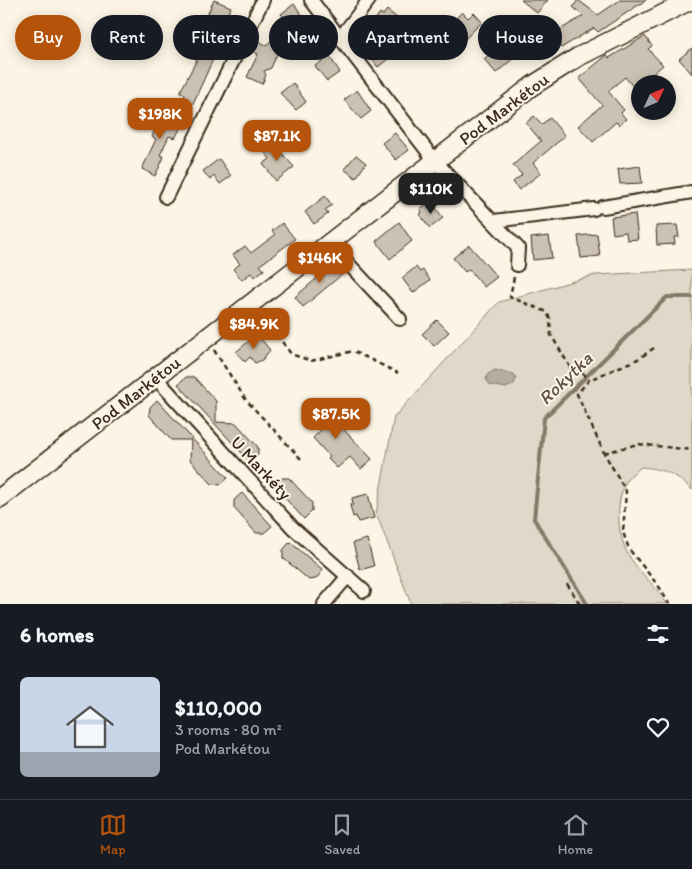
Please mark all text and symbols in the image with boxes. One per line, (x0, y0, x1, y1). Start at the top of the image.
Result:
chip: Buy (15, 15, 81, 60)
chip: Rent (91, 15, 163, 60)
chip: Filters (173, 15, 259, 60)
chip: New (269, 15, 338, 60)
chip: Apartment (348, 15, 468, 60)
chip: House (478, 15, 562, 60)
street label: Pod Markétou (455, 68, 553, 150)
north arrow (631, 75, 676, 120)
map controls (631, 75, 676, 120)
pin: $198K (125, 98, 195, 140)
text: $198K (139, 104, 181, 123)
pin: $87.1K (236, 120, 318, 162)
text: $87.1K (254, 126, 300, 145)
pin: $110K (396, 172, 466, 215)
text: $110K (409, 179, 453, 198)
pin: $146K (285, 242, 355, 284)
text: $146K (298, 248, 342, 267)
pin: $84.9K (213, 308, 295, 350)
text: $84.9K (229, 314, 279, 333)
water label: Rokytka (534, 347, 598, 410)
street label: Pod Markétou (87, 351, 185, 435)
pin: $87.5K (295, 398, 377, 440)
text: $87.5K (312, 404, 360, 423)
street label: U Markéty (226, 431, 297, 505)
icon: filters (644, 620, 672, 648)
text: 6 homes (20, 622, 94, 647)
text: $110,000 (175, 695, 262, 720)
icon: home (60, 697, 120, 757)
icon: heart (644, 713, 672, 741)
text: 3 rooms · 80 m² (175, 720, 282, 739)
text: Pod Markétou (175, 739, 270, 758)
tab: Map (99, 811, 127, 858)
tab: Saved (324, 811, 360, 858)
tab: Home (558, 811, 593, 858)

